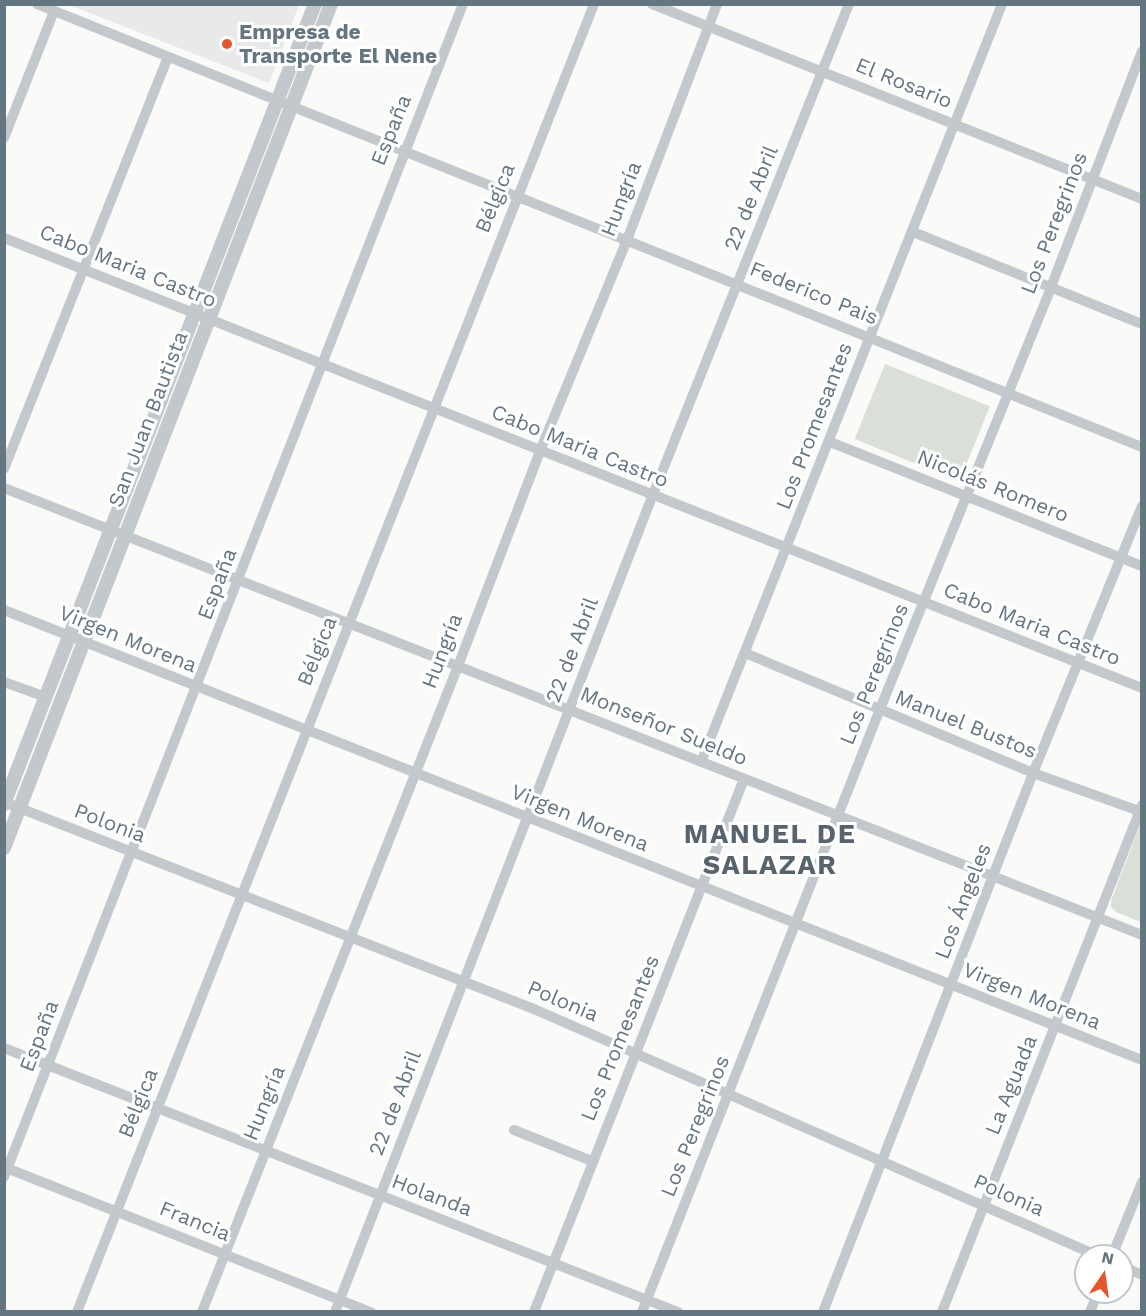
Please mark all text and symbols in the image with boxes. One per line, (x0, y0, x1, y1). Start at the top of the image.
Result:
place label: Empresa de Transporte El Nene (239, 19, 437, 69)
marker: Empresa de Transporte El Nene (220, 37, 234, 51)
street label: El Rosario (852, 52, 956, 114)
street label: España (365, 91, 417, 169)
street label: 22 de Abril (718, 141, 784, 255)
street label: Los Peregrinos (1015, 148, 1093, 298)
street label: Hungría (595, 158, 647, 240)
street label: Bélgica (470, 160, 520, 236)
street label: Cabo Maria Castro (36, 219, 220, 313)
street label: Federico Pais (746, 256, 882, 330)
street label: San Juan Bautista (103, 327, 193, 511)
street label: Los Promesantes (771, 339, 857, 513)
street label: Cabo Maria Castro (488, 399, 672, 493)
street label: Nicolás Romero (914, 444, 1072, 528)
street label: España (192, 545, 242, 623)
street label: Cabo Maria Castro (940, 577, 1124, 671)
street label: 22 de Abril (540, 593, 604, 707)
street label: Virgen Morena (55, 600, 201, 678)
street label: Los Peregrinos (834, 600, 914, 748)
street label: Hungría (416, 610, 468, 692)
street label: Bélgica (292, 613, 342, 689)
street label: Monseñor Sueldo (577, 681, 751, 771)
street label: Manuel Bustos (891, 684, 1041, 764)
street label: Virgen Morena (507, 779, 653, 857)
street label: Polonia (71, 798, 149, 848)
district label: MANUEL DE SALAZAR (684, 818, 856, 881)
street label: Los Ángeles (929, 839, 997, 963)
street label: Los Promesantes (575, 951, 665, 1125)
street label: Virgen Morena (959, 957, 1105, 1035)
street label: Polonia (524, 975, 602, 1027)
street label: España (14, 997, 64, 1075)
street label: La Aguada (979, 1031, 1043, 1139)
street label: 22 de Abril (363, 1046, 427, 1160)
street label: Los Peregrinos (655, 1052, 735, 1200)
street label: Hungría (238, 1062, 290, 1144)
street label: Bélgica (113, 1065, 163, 1141)
street label: Holanda (388, 1168, 476, 1222)
street label: Polonia (970, 1168, 1048, 1222)
street label: Francia (156, 1195, 234, 1247)
north arrow (1074, 1244, 1134, 1304)
text: N (1100, 1247, 1116, 1269)

